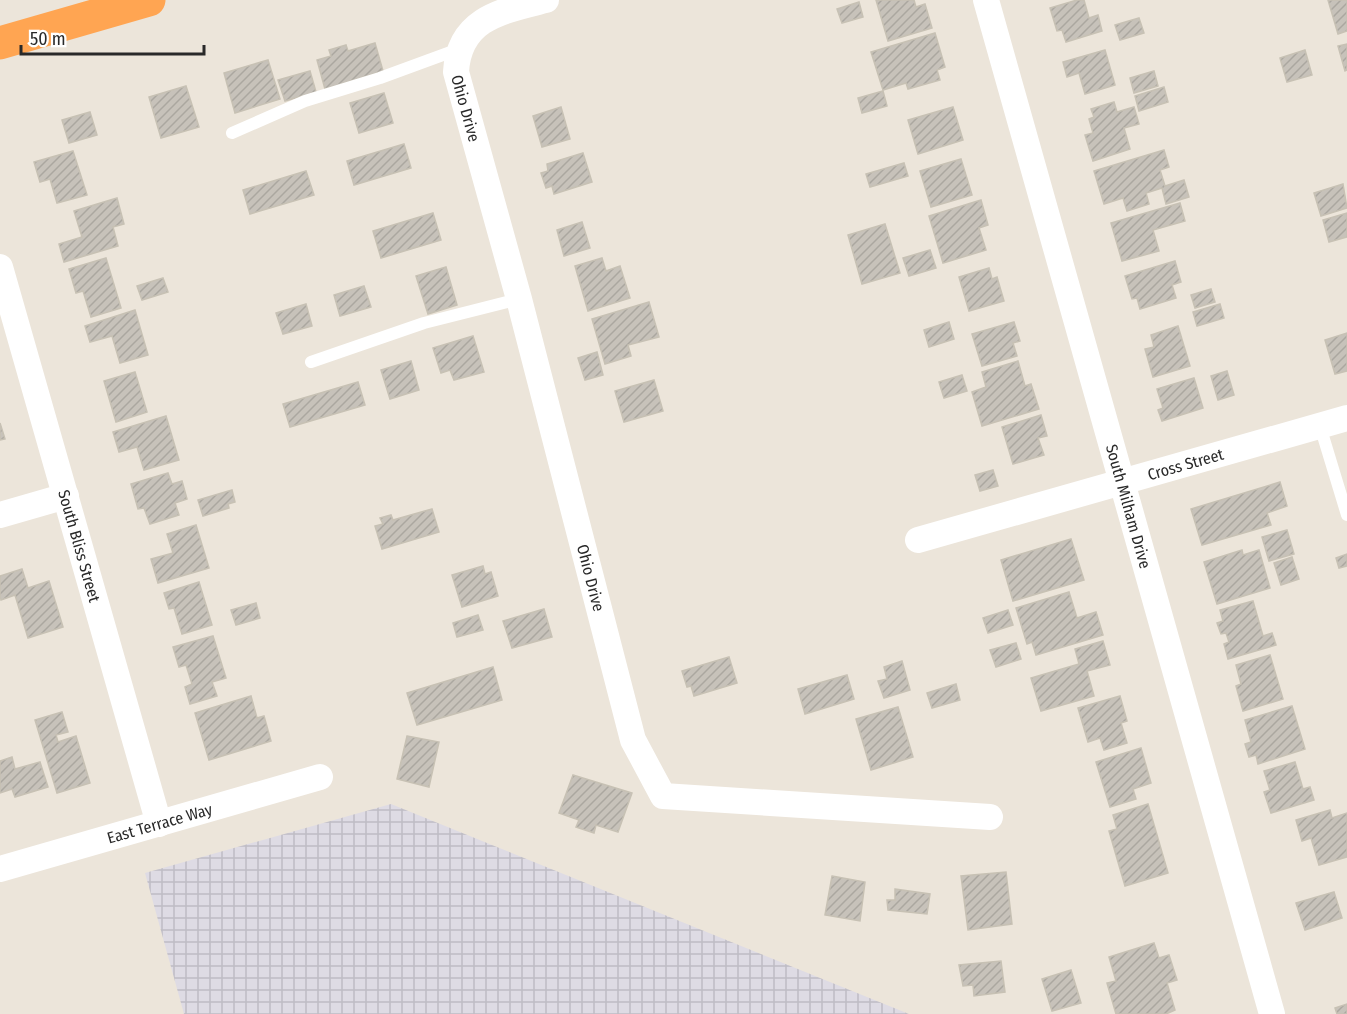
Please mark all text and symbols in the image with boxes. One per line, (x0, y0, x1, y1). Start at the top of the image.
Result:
scale bar (21, 18, 204, 56)
text: 50 m (30, 28, 66, 50)
street label: Ohio Drive (448, 73, 484, 144)
street label: South Milham Drive (1102, 442, 1155, 571)
street label: Cross Street (1145, 444, 1226, 484)
street label: South Bliss Street (55, 488, 105, 605)
street label: Ohio Drive (573, 542, 609, 613)
street label: East Terrace Way (105, 799, 215, 847)

